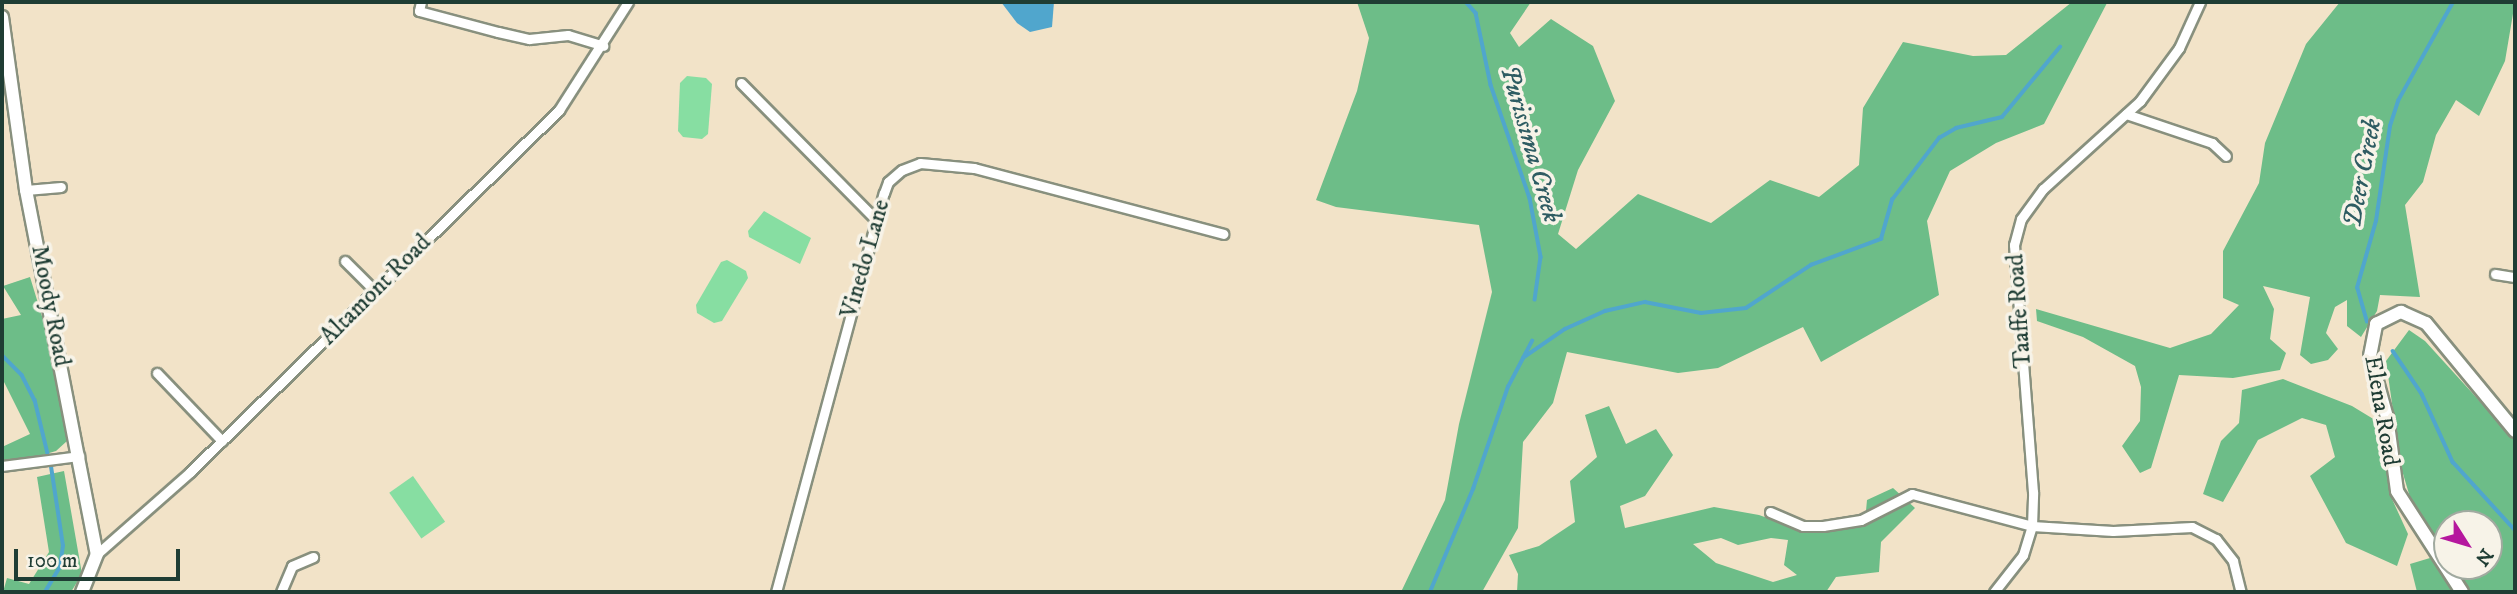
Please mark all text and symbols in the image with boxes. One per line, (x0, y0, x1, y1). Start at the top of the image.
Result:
water label: Purissima Creek (1493, 62, 1567, 226)
water label: Deer Creek (2337, 116, 2389, 230)
street label: Vinedo Lane (835, 196, 897, 322)
street label: Altamont Road (315, 229, 437, 351)
street label: Moody Road (24, 243, 76, 369)
street label: Taaffe Road (2002, 253, 2038, 369)
street label: Elena Road (2357, 354, 2405, 468)
north arrow (2433, 510, 2503, 580)
scale bar (18, 534, 184, 578)
text: N (2470, 544, 2497, 570)
text: 100 m (27, 548, 78, 574)

